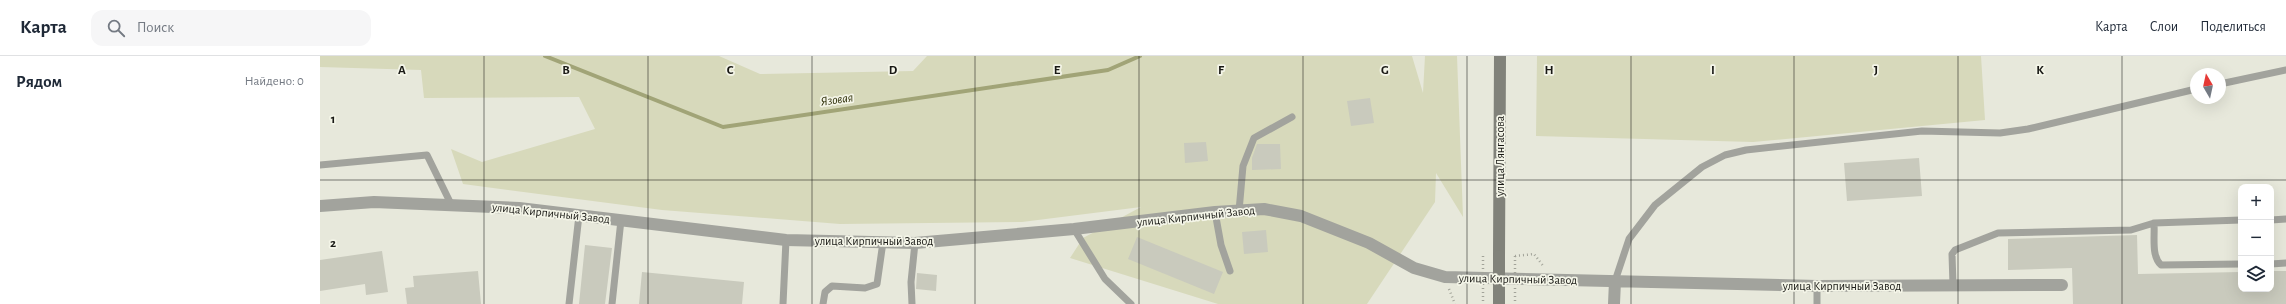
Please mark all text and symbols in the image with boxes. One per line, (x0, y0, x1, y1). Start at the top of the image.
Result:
search box (91, 10, 371, 46)
icon: search (105, 17, 127, 39)
text: Карта (20, 18, 67, 37)
text: Поиск (137, 20, 174, 35)
text: Карта (2095, 20, 2128, 34)
text: Слои (2150, 20, 2178, 34)
text: Поделиться (2200, 20, 2266, 34)
text: A (398, 64, 406, 77)
text: B (562, 64, 570, 77)
text: C (727, 64, 734, 77)
text: D (889, 64, 898, 77)
text: E (1054, 64, 1061, 77)
text: F (1218, 64, 1225, 77)
text: G (1381, 64, 1389, 77)
text: H (1544, 64, 1554, 77)
text: I (1711, 64, 1715, 77)
text: J (1874, 64, 1878, 77)
text: K (2036, 64, 2044, 77)
north arrow (2190, 68, 2226, 104)
text: Рядом (16, 73, 62, 90)
text: Найдено: 0 (245, 75, 304, 88)
water label: Язовая (820, 91, 854, 109)
text: 1 (331, 113, 335, 126)
street label: улица Лянгасова (1494, 115, 1507, 197)
map controls (2238, 184, 2274, 292)
button: + (2238, 184, 2274, 220)
street label: улица Кирпичный Завод (490, 201, 611, 226)
street label: улица Кирпичный Завод (1135, 204, 1256, 229)
button: − (2238, 220, 2274, 256)
street label: улица Кирпичный Завод (814, 235, 933, 248)
text: 2 (330, 237, 336, 250)
button: layers (2238, 256, 2274, 292)
street label: улица Кирпичный Завод (1458, 272, 1577, 287)
street label: улица Кирпичный Завод (1782, 280, 1901, 293)

